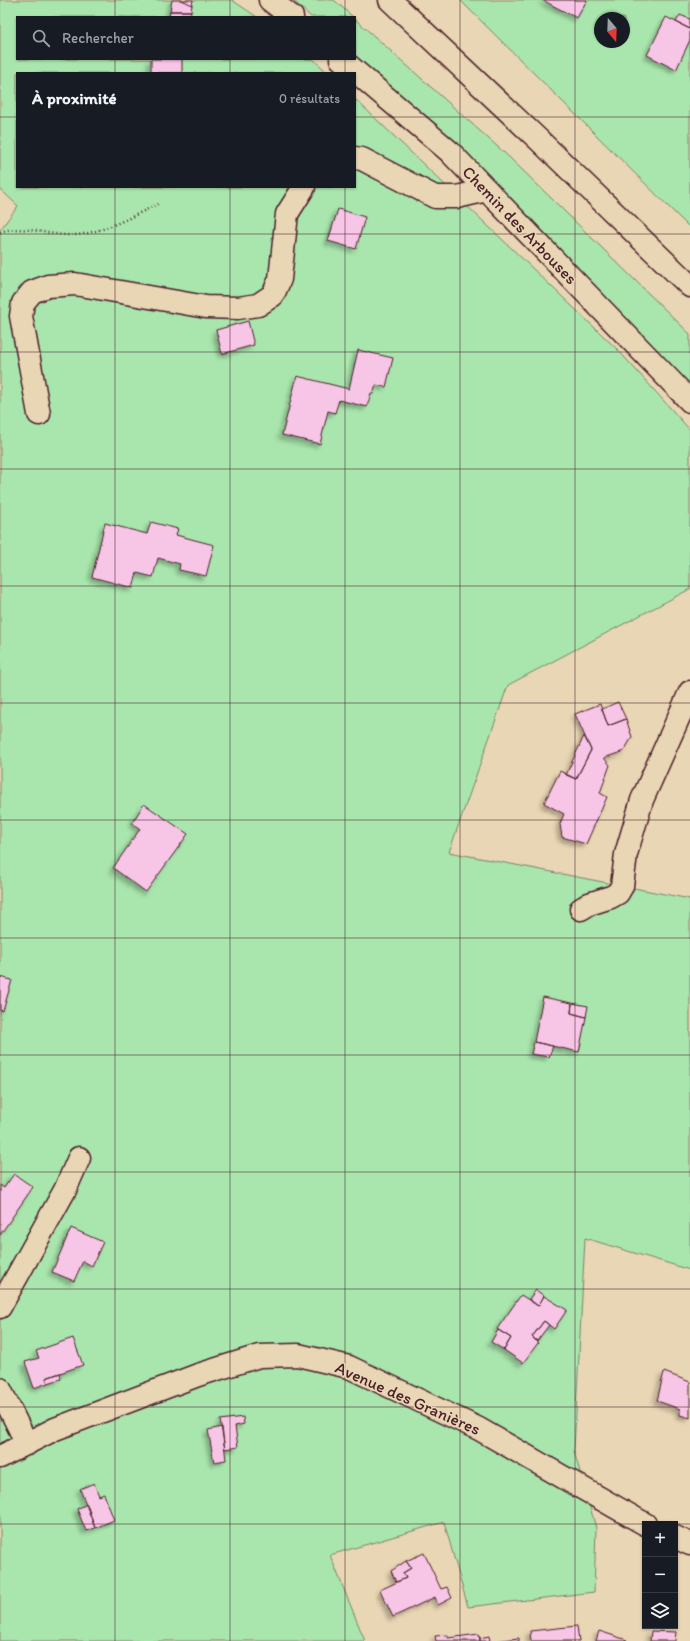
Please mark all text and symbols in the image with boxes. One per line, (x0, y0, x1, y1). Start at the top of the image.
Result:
north arrow (594, 12, 630, 48)
search box (16, 16, 356, 60)
icon: search (30, 27, 52, 49)
text: Rechercher (62, 29, 134, 47)
text: À proximité (32, 88, 117, 108)
text: 0 résultats (279, 91, 340, 106)
street label: Chemin des Arbouses (458, 162, 582, 288)
street label: Avenue des Granières (332, 1357, 484, 1439)
map controls (642, 1521, 678, 1629)
button: + (642, 1521, 678, 1557)
button: − (642, 1557, 678, 1593)
button: layers (642, 1593, 678, 1629)

